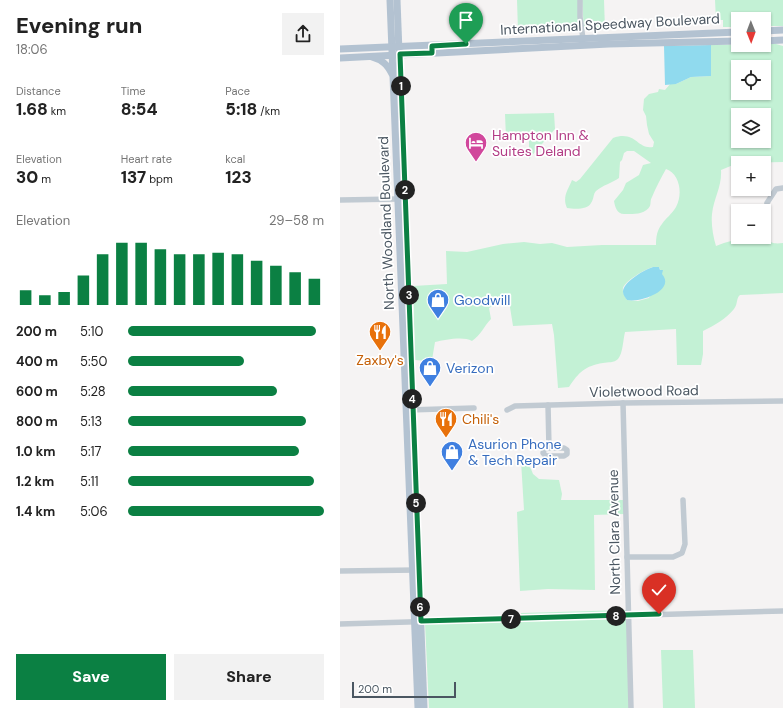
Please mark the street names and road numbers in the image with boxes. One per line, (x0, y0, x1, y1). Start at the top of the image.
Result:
street label: International Speedway Boulevard (500, 9, 720, 39)
street label: North Woodland Boulevard (374, 136, 398, 310)
street label: Violetwood Road (589, 381, 699, 401)
street label: North Clara Avenue (604, 469, 624, 595)

